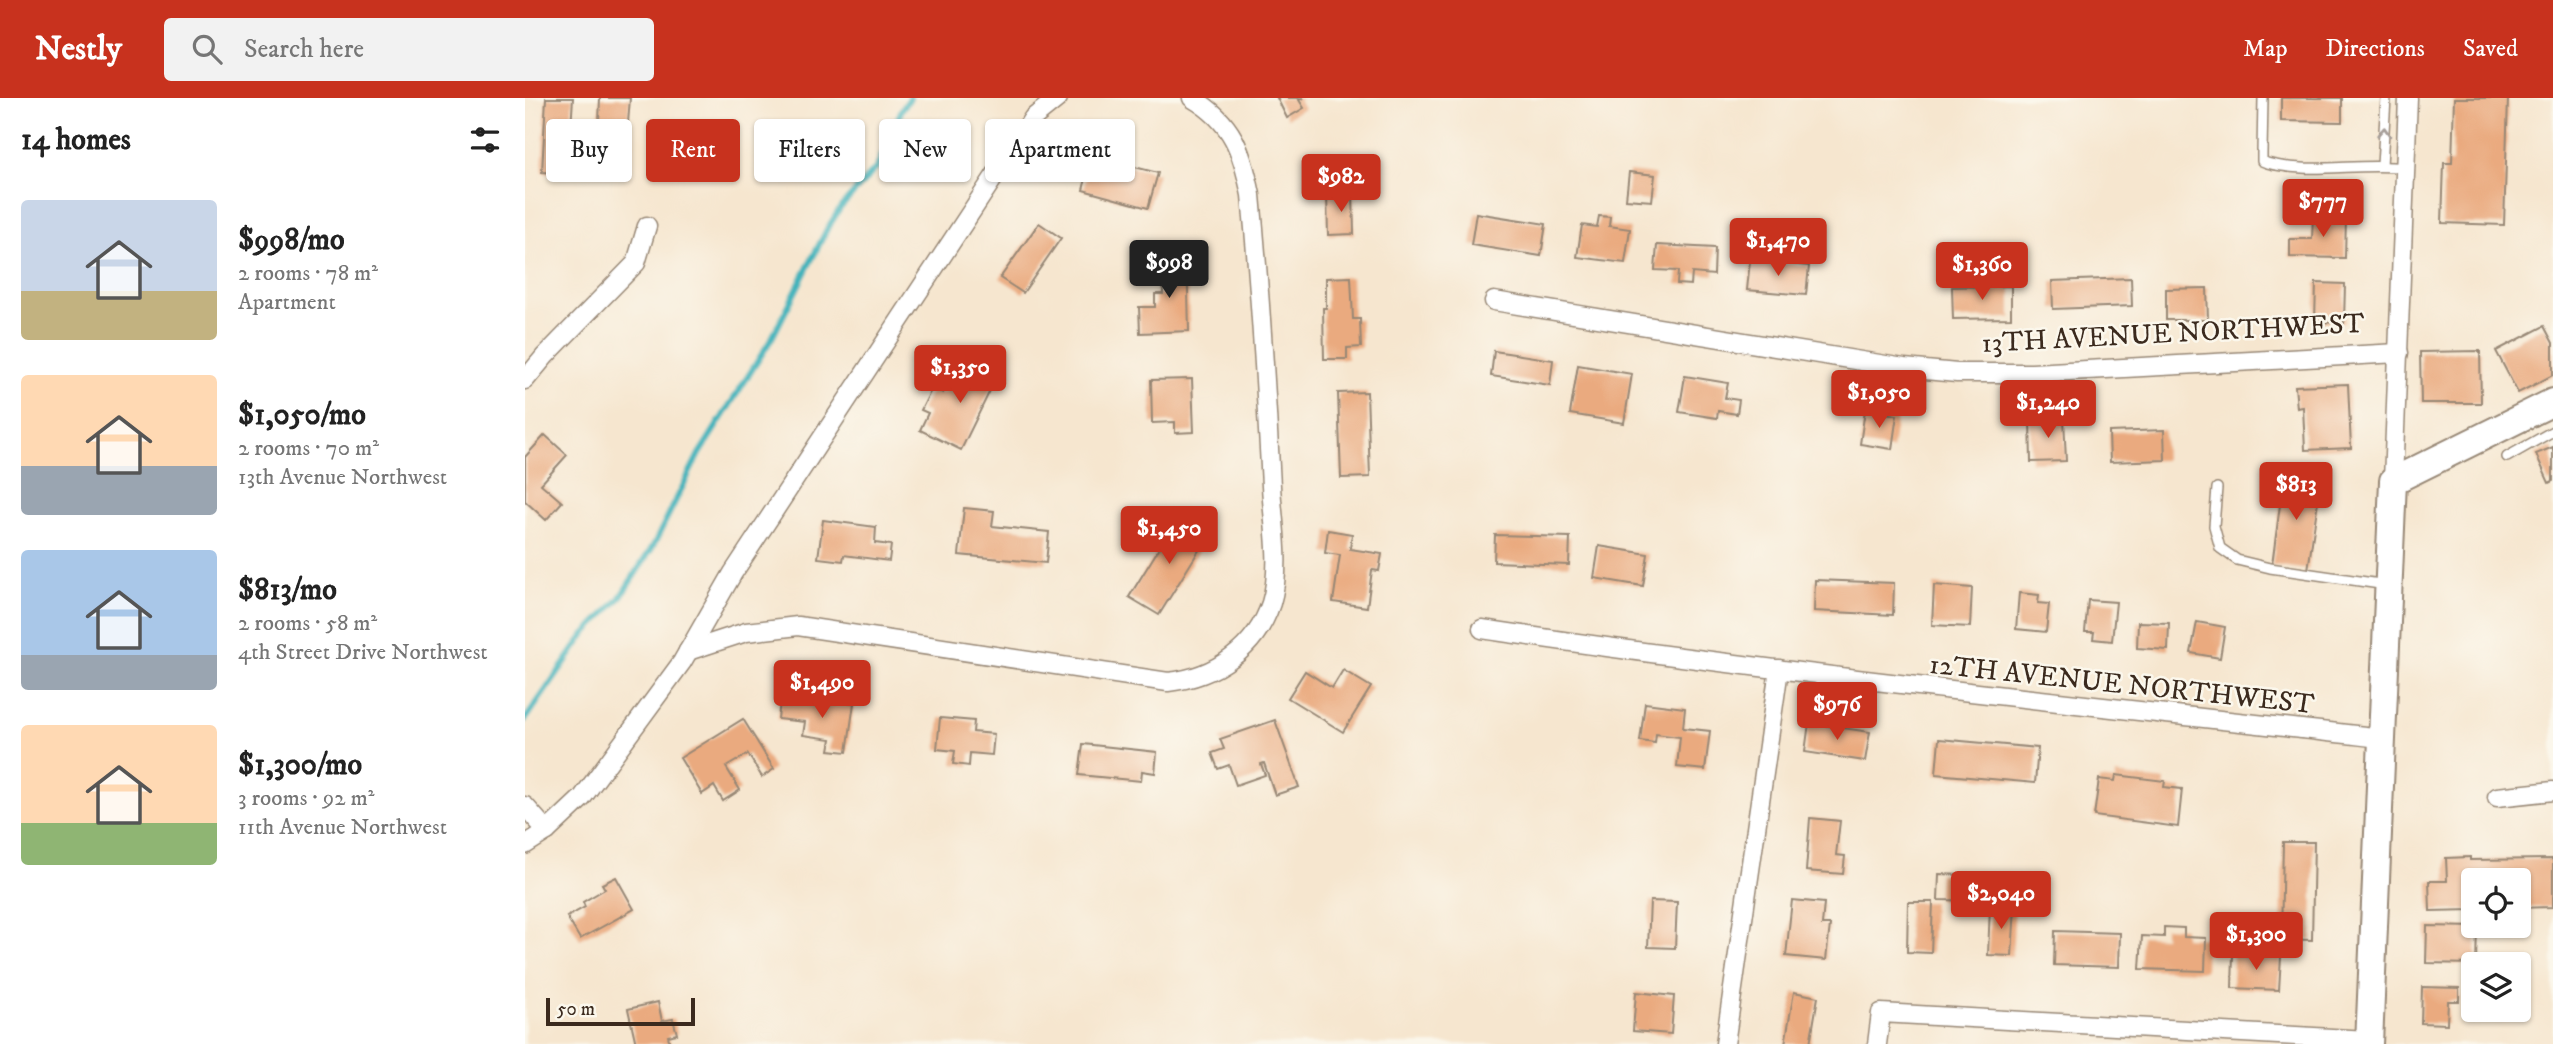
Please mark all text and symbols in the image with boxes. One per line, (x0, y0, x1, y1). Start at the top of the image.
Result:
search box (164, 18, 654, 81)
text: Nestly (35, 29, 122, 70)
icon: search (188, 30, 226, 68)
text: Search here (244, 33, 364, 66)
text: Map (2243, 34, 2288, 64)
text: Directions (2326, 34, 2425, 64)
text: Saved (2463, 34, 2518, 64)
chip: Buy (546, 119, 632, 182)
chip: Rent (646, 119, 740, 182)
chip: Filters (754, 119, 865, 182)
chip: New (879, 119, 971, 182)
chip: Apartment (985, 119, 1135, 182)
icon: filters (466, 121, 504, 159)
text: 14 homes (21, 122, 131, 159)
one-way arrow (2377, 126, 2392, 137)
pin: $982 (1300, 155, 1382, 214)
text: $982 (1318, 162, 1364, 191)
pin: $777 (2282, 180, 2364, 239)
text: $777 (2299, 187, 2347, 216)
pin: $1,470 (1721, 218, 1835, 278)
text: $998/mo (238, 222, 345, 259)
text: $1,470 (1746, 226, 1810, 255)
icon: home (77, 228, 161, 312)
pin: $998 (1128, 240, 1210, 300)
pin: $1,360 (1925, 242, 2039, 302)
text: $998 (1145, 248, 1193, 277)
text: $1,360 (1952, 250, 2012, 279)
text: 2 rooms · 78 m² (238, 259, 378, 288)
text: Apartment (238, 288, 336, 317)
street label: 13TH AVENUE NORTHWEST (1981, 306, 2365, 361)
pin: $1,350 (903, 345, 1017, 405)
text: $1,350 (930, 353, 990, 382)
pin: $1,050 (1822, 370, 1936, 430)
text: $1,050 (1847, 378, 1911, 407)
pin: $1,240 (1991, 380, 2105, 440)
text: $1,240 (2016, 388, 2080, 417)
text: $1,050/mo (238, 397, 366, 434)
icon: home (77, 403, 161, 487)
text: 2 rooms · 70 m² (238, 434, 379, 463)
pin: $813 (2255, 462, 2337, 522)
text: 13th Avenue Northwest (238, 463, 447, 492)
text: $813 (2275, 470, 2317, 499)
pin: $1,450 (1112, 506, 1226, 566)
text: $1,450 (1137, 514, 1201, 543)
text: $813/mo (238, 572, 337, 609)
icon: home (77, 578, 161, 662)
text: 2 rooms · 58 m² (238, 609, 377, 638)
text: 4th Street Drive Northwest (238, 638, 488, 667)
street label: 12TH AVENUE NORTHWEST (1928, 647, 2316, 722)
pin: $1,490 (765, 660, 879, 720)
text: $1,490 (790, 668, 854, 697)
pin: $976 (1796, 682, 1878, 742)
text: $976 (1813, 690, 1861, 719)
text: $1,300/mo (238, 747, 362, 784)
icon: home (77, 753, 161, 837)
text: 3 rooms · 92 m² (238, 784, 375, 813)
text: 11th Avenue Northwest (238, 813, 447, 842)
map controls (2461, 868, 2531, 1022)
button: locate (2461, 868, 2531, 938)
pin: $2,040 (1944, 872, 2058, 931)
text: $2,040 (1967, 879, 2035, 908)
pin: $1,300 (2199, 912, 2313, 972)
text: $1,300 (2226, 920, 2286, 949)
button: layers (2461, 952, 2531, 1022)
scale bar (546, 995, 695, 1027)
text: 50 m (557, 998, 595, 1021)

